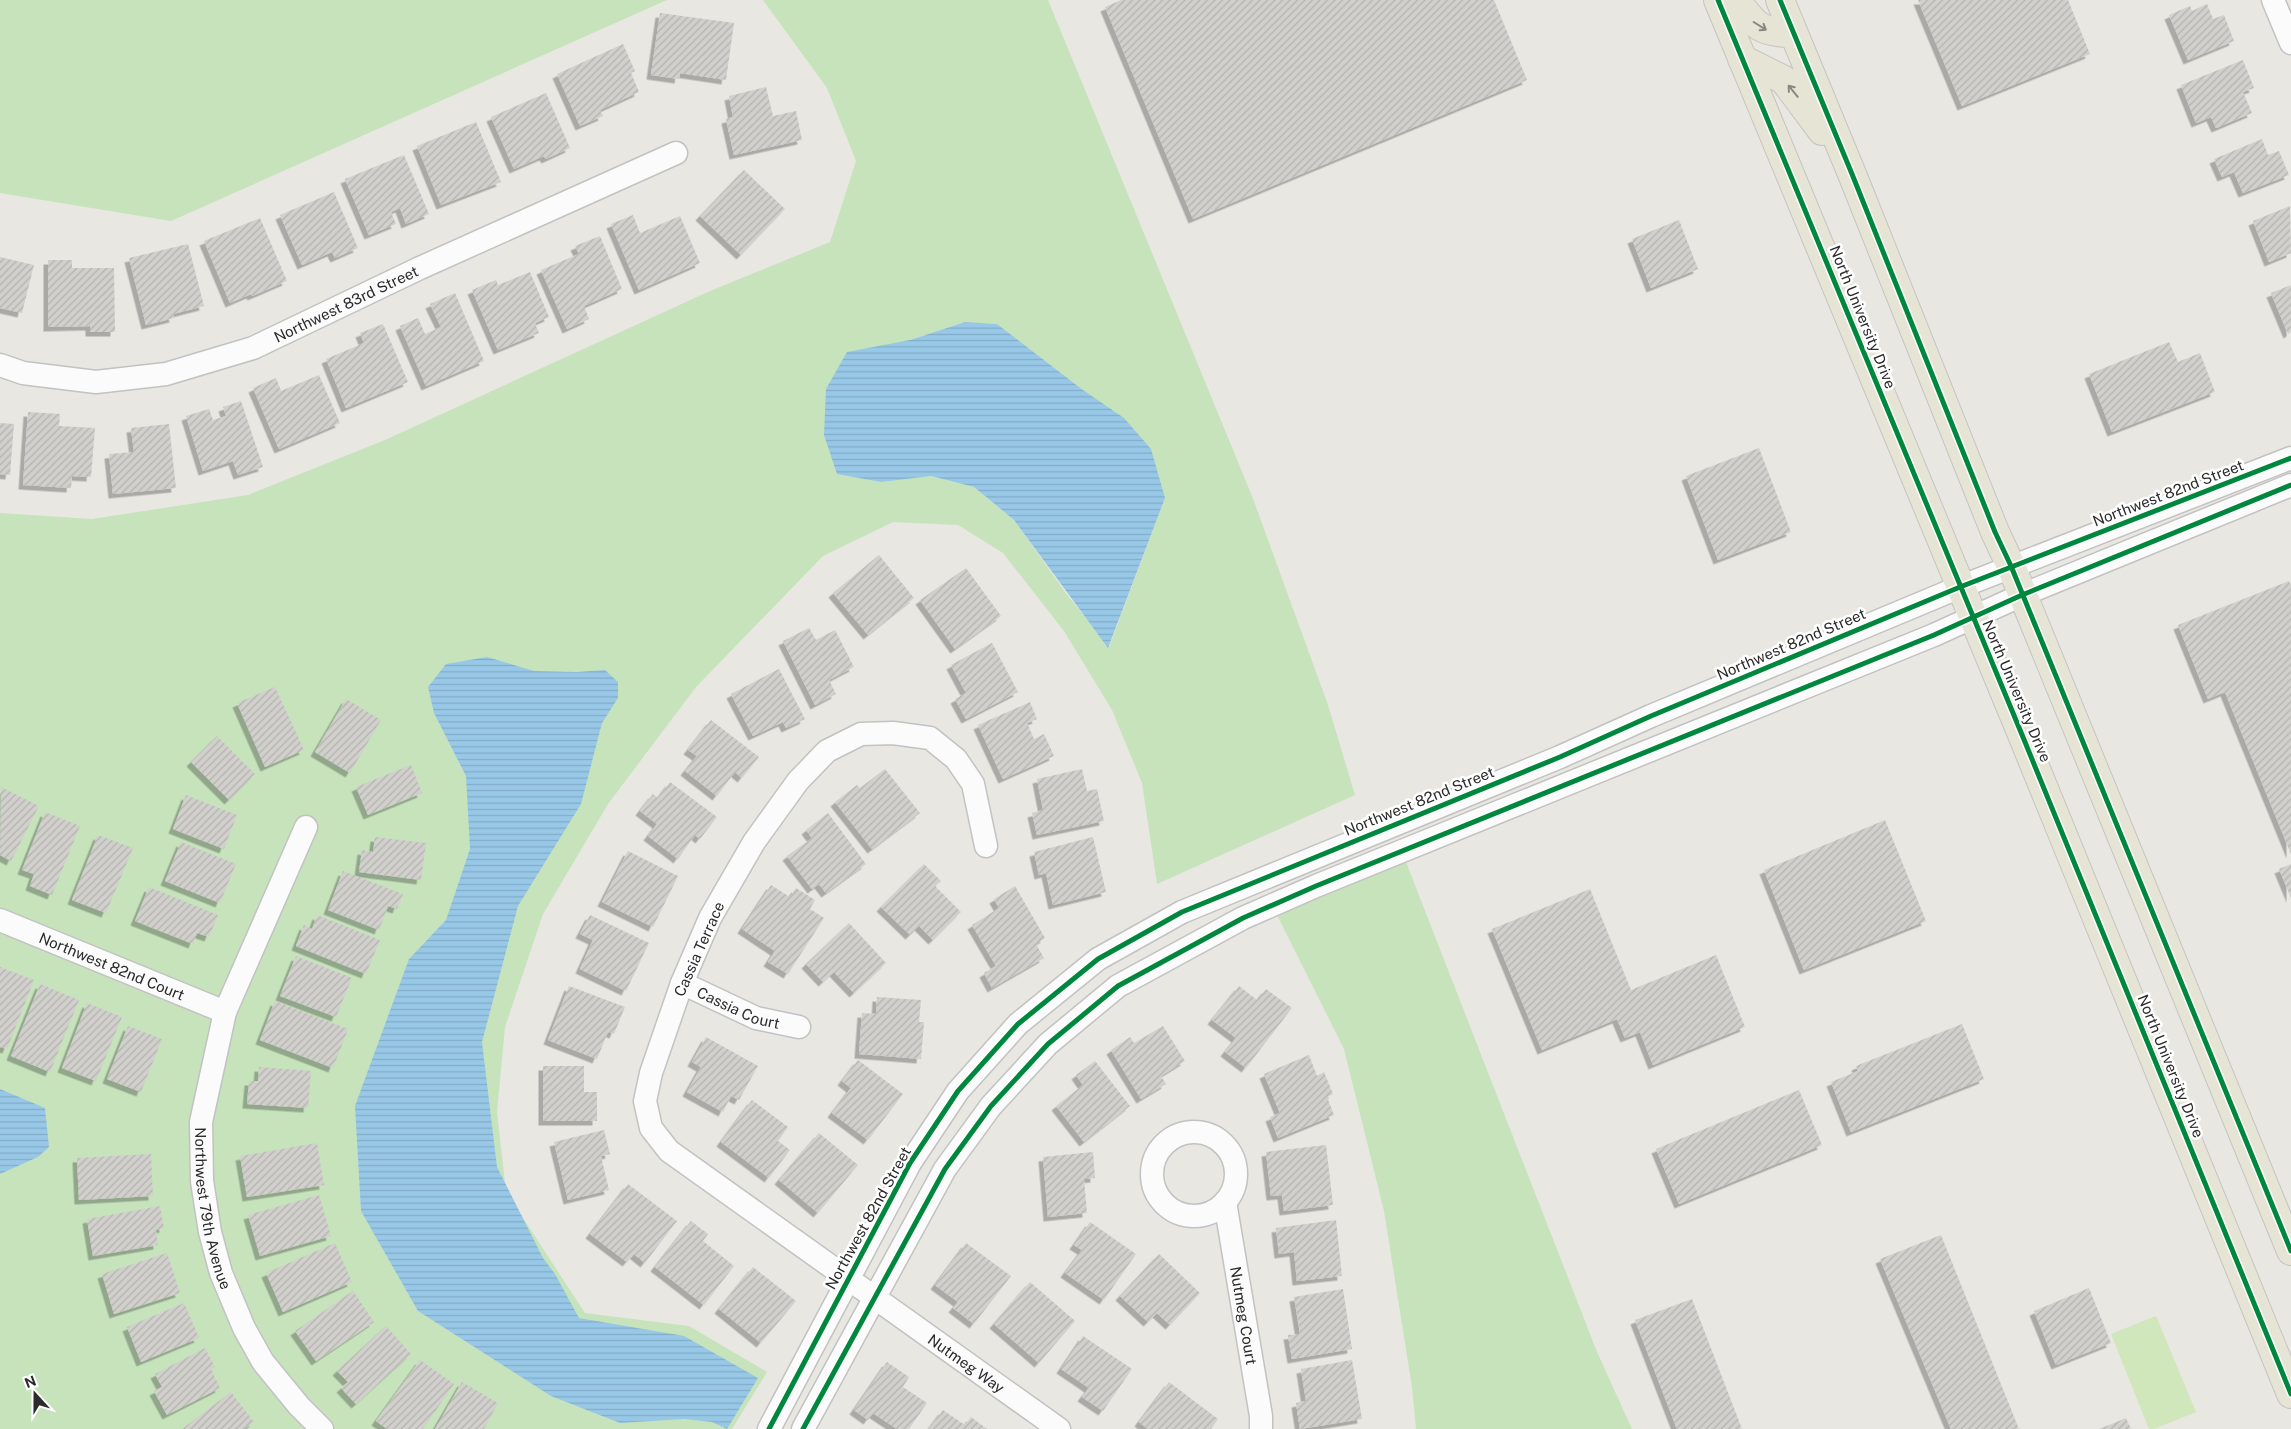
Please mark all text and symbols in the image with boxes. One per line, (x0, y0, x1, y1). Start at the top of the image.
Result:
one-way arrow (1753, 21, 1767, 32)
one-way arrow (1788, 85, 1799, 98)
street label: North University Drive (1827, 243, 1899, 391)
street label: Northwest 83rd Street (271, 262, 421, 345)
street label: Northwest 82nd Street (2090, 456, 2246, 530)
street label: Northwest 82nd Street (1714, 605, 1868, 683)
street label: North University Drive (1979, 617, 2055, 765)
street label: Northwest 82nd Street (1342, 763, 1497, 839)
street label: Cassia Terrace (670, 899, 728, 999)
street label: Northwest 82nd Court (37, 928, 187, 1003)
street label: Cassia Court (694, 983, 782, 1031)
street label: North University Drive (2135, 992, 2207, 1140)
street label: Northwest 79th Avenue (193, 1127, 235, 1292)
street label: Northwest 82nd Street (822, 1144, 914, 1292)
street label: Nutmeg Court (1227, 1265, 1261, 1366)
street label: Nutmeg Way (925, 1330, 1008, 1396)
north arrow (10, 1369, 60, 1419)
text: N (22, 1372, 38, 1391)

